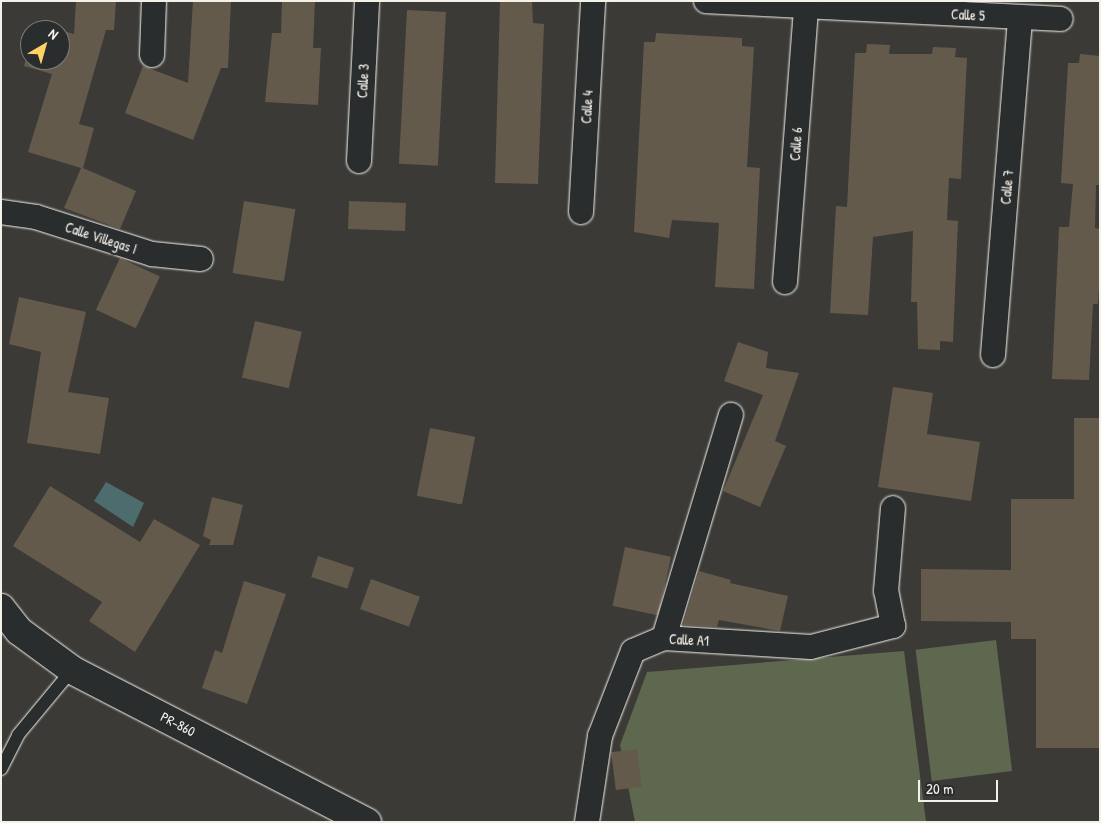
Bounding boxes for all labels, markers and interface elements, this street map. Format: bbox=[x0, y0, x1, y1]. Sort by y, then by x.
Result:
street label: Calle 5 bbox=[951, 6, 985, 24]
north arrow bbox=[20, 20, 70, 70]
text: N bbox=[45, 24, 63, 43]
street label: Calle 3 bbox=[354, 63, 372, 99]
street label: Calle 4 bbox=[578, 90, 596, 124]
street label: Calle 6 bbox=[786, 127, 806, 161]
street label: Calle 7 bbox=[997, 169, 1017, 205]
street label: Calle Villegas I bbox=[63, 219, 139, 257]
street label: Calle A1 bbox=[669, 631, 709, 649]
street label: PR-860 bbox=[158, 708, 198, 740]
scale bar bbox=[921, 770, 1001, 802]
text: 20 m bbox=[926, 778, 953, 799]

